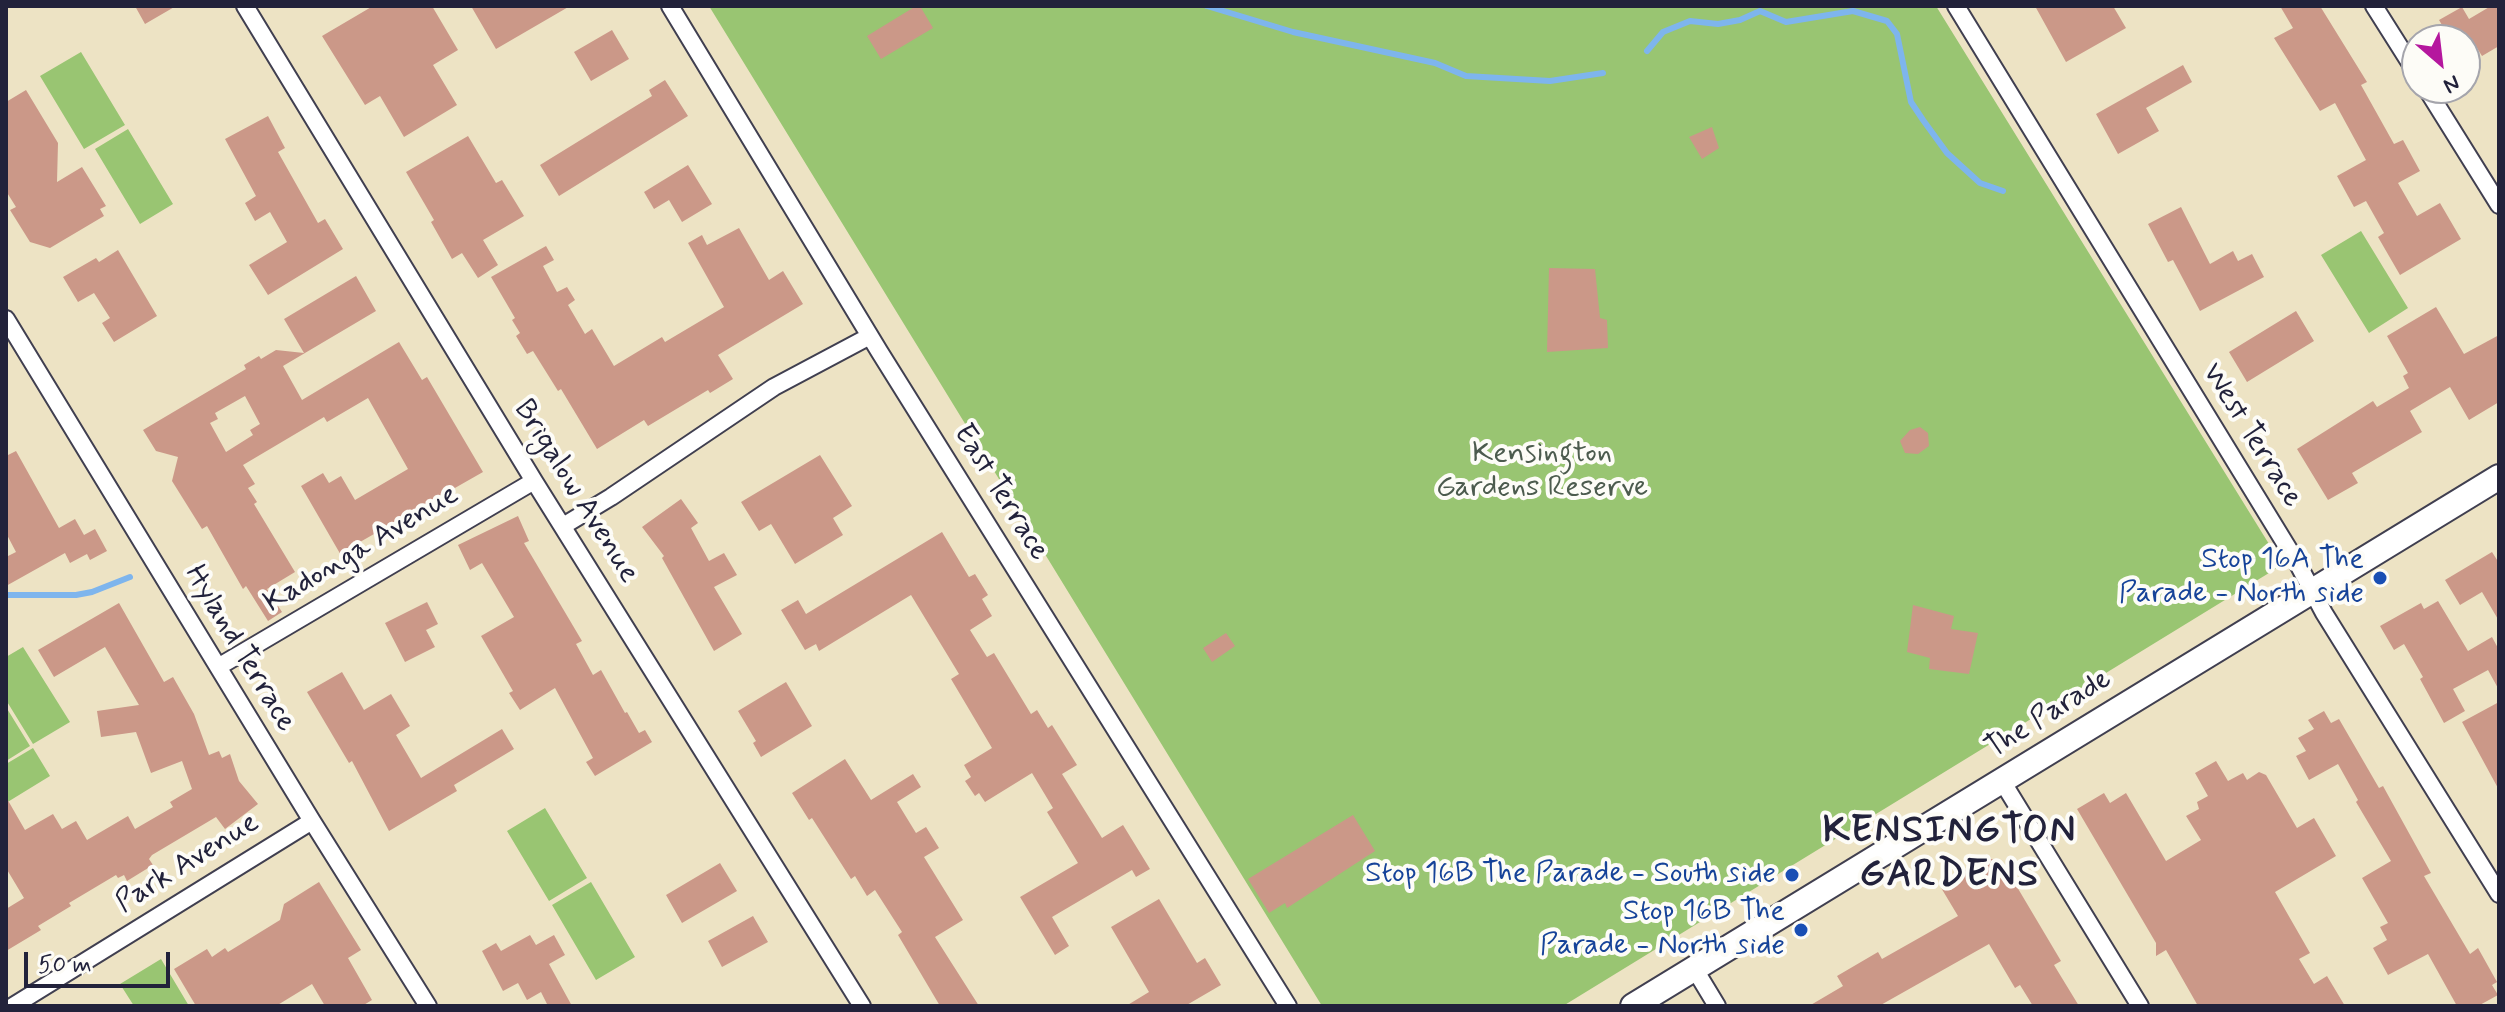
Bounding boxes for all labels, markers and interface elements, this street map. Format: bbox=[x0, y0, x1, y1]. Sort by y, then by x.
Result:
north arrow bbox=[2401, 24, 2481, 104]
text: N bbox=[2438, 68, 2464, 99]
street label: West Terrace bbox=[2193, 357, 2309, 515]
street label: Brigalow Avenue bbox=[504, 394, 646, 590]
street label: East Terrace bbox=[944, 418, 1056, 568]
park label: Kensington Gardens Reserve bbox=[1436, 437, 1648, 508]
street label: Kadonga Avenue bbox=[258, 478, 466, 622]
place label: Stop 16A The Parade - North side bbox=[2119, 543, 2364, 614]
street label: Hyland Terrace bbox=[175, 559, 303, 739]
marker: Stop 16A The Parade - North side bbox=[2371, 569, 2389, 587]
street label: The Parade bbox=[1979, 662, 2119, 768]
street label: Park Avenue bbox=[110, 806, 266, 922]
district label: KENSINGTON GARDENS bbox=[1821, 810, 2079, 900]
place label: Stop 16B The Parade - South side bbox=[1365, 857, 1776, 893]
marker: Stop 16B The Parade - South side bbox=[1783, 866, 1801, 884]
place label: Stop 16B The Parade - North side bbox=[1540, 895, 1785, 966]
marker: Stop 16B The Parade - North side bbox=[1792, 921, 1810, 939]
scale bar bbox=[28, 936, 174, 986]
text: 50 m bbox=[38, 950, 92, 981]

